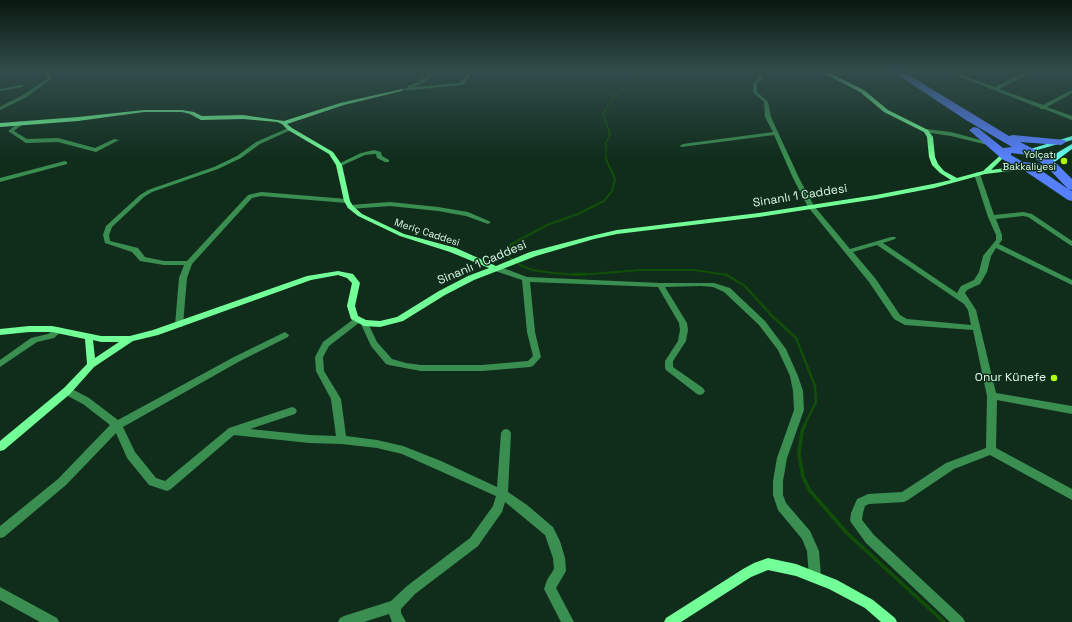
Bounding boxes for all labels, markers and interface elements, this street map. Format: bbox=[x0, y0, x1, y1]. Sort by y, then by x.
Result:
place label: Yolçatı Bakkaliyesi bbox=[1003, 149, 1056, 172]
marker: Yolçatı Bakkaliyesi bbox=[1059, 156, 1069, 166]
street label: Sinanlı 1 Caddesi bbox=[752, 181, 848, 211]
street label: Meriç Caddesi bbox=[393, 217, 461, 249]
street label: Sinanlı 1 Caddesi bbox=[435, 238, 529, 288]
place label: Onur Künefe bbox=[975, 371, 1046, 385]
marker: Onur Künefe bbox=[1049, 373, 1059, 383]

